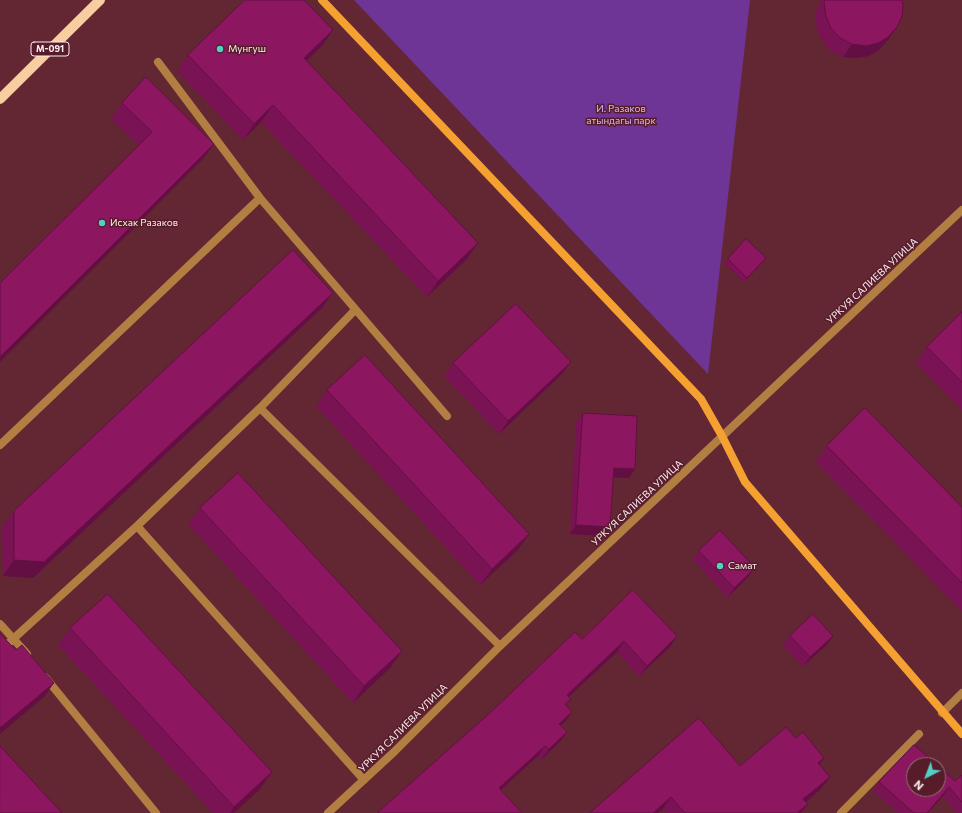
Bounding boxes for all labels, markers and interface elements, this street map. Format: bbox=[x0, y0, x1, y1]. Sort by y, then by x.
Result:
road number: М-091 bbox=[31, 42, 69, 56]
place label: Мунгуш bbox=[228, 43, 266, 55]
marker: Мунгуш bbox=[215, 44, 225, 54]
park label: И. Разаков атындагы парк bbox=[586, 103, 656, 126]
place label: Исхак Разаков bbox=[110, 217, 178, 229]
marker: Исхак Разаков bbox=[97, 218, 107, 228]
street label: УРКУЯ САЛИЕВА УЛИЦА bbox=[824, 236, 920, 326]
street label: УРКУЯ САЛИЕВА УЛИЦА bbox=[589, 458, 685, 548]
place label: Самат bbox=[728, 560, 757, 572]
marker: Самат bbox=[715, 561, 725, 571]
street label: УРКУЯ САЛИЕВА УЛИЦА bbox=[356, 681, 450, 775]
north arrow bbox=[906, 757, 946, 797]
text: N bbox=[911, 778, 926, 793]

